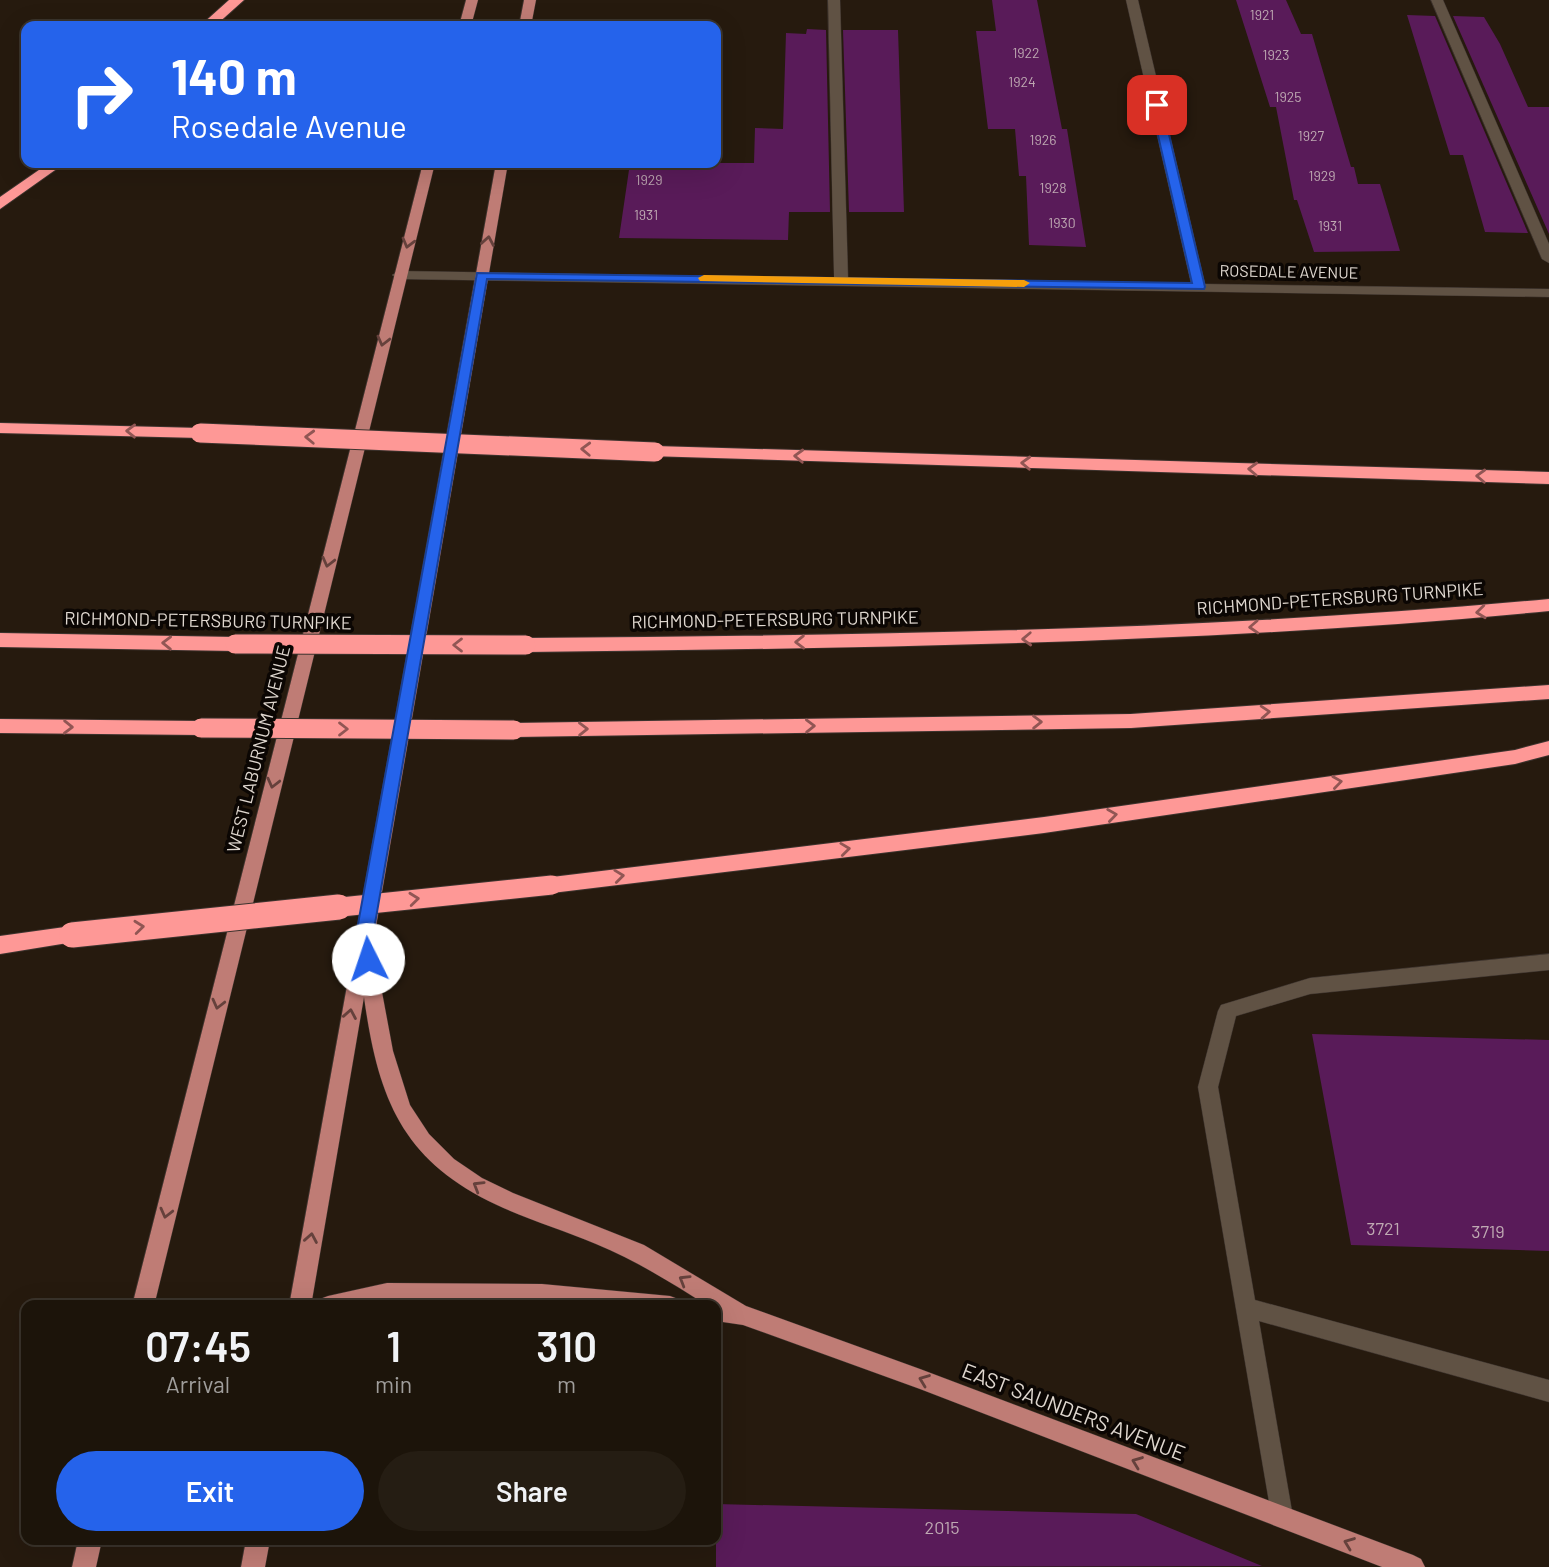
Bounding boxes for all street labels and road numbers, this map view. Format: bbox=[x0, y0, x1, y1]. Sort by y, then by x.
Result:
street label: ROSEDALE AVENUE bbox=[1220, 260, 1358, 282]
street label: RICHMOND-PETERSBURG TURNPIKE bbox=[1196, 577, 1484, 619]
street label: RICHMOND-PETERSBURG TURNPIKE bbox=[631, 605, 919, 633]
street label: RICHMOND-PETERSBURG TURNPIKE bbox=[64, 606, 352, 634]
street label: WEST LABURNUM AVENUE bbox=[222, 643, 294, 855]
street label: EAST SAUNDERS AVENUE bbox=[959, 1357, 1189, 1465]

